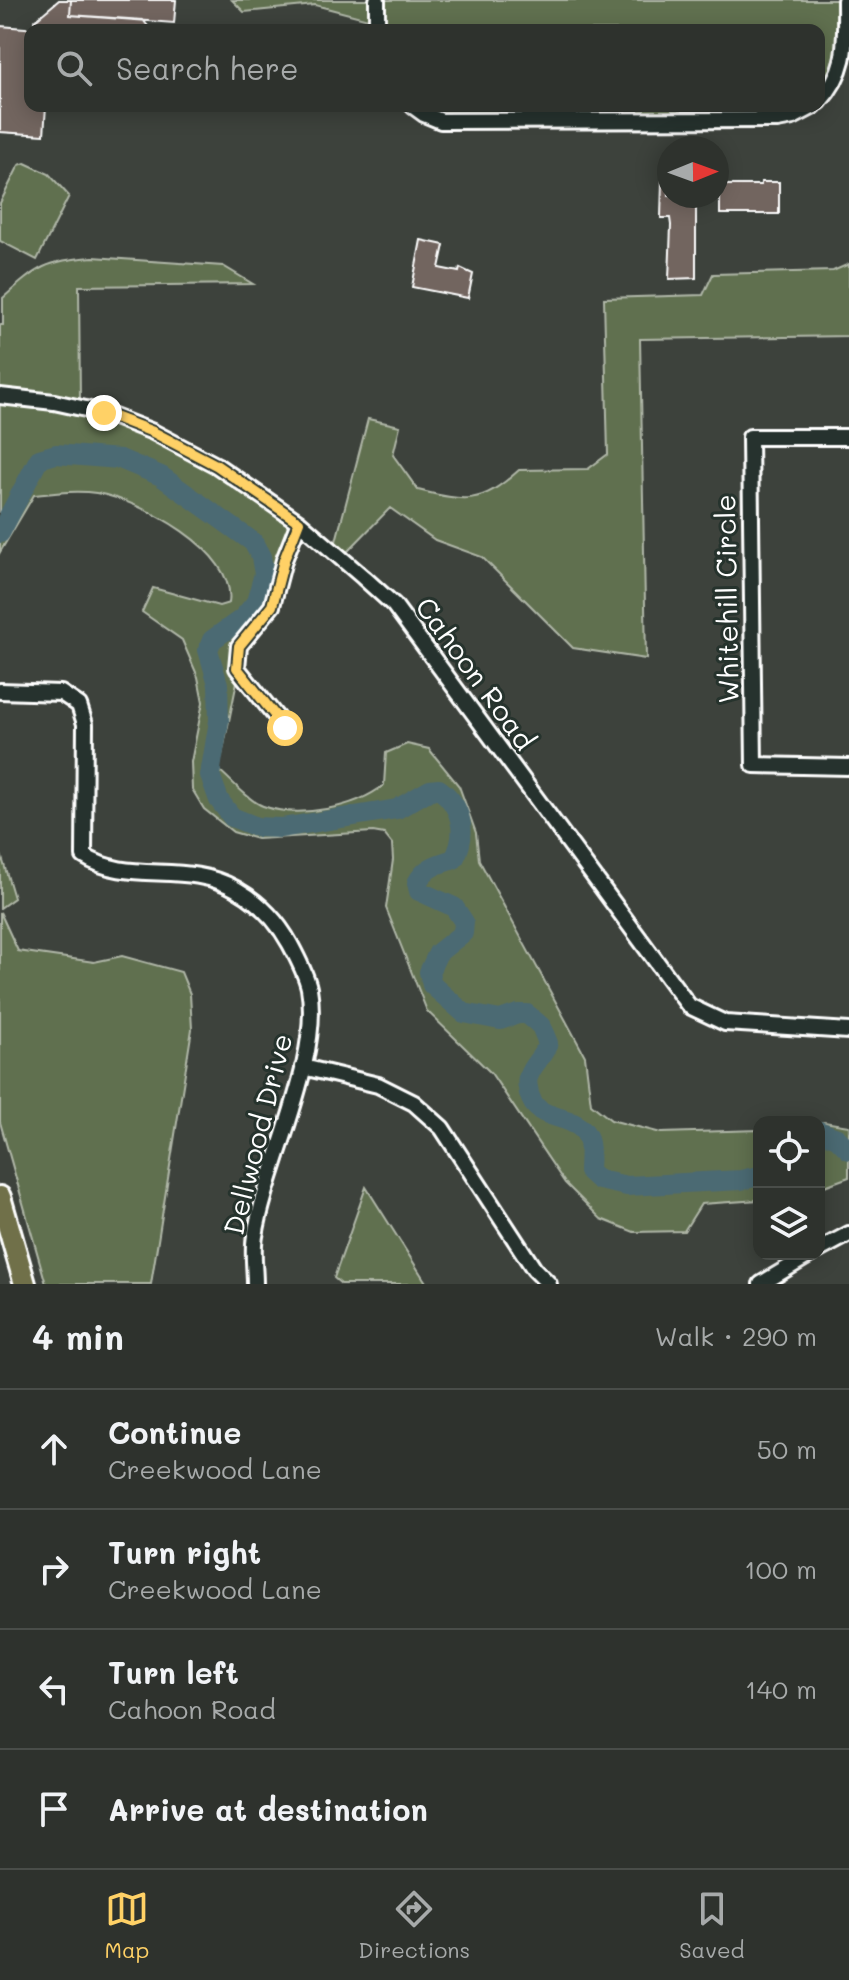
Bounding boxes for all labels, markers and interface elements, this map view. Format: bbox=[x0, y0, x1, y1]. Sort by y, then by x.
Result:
search box bbox=[24, 24, 825, 112]
icon: search bbox=[52, 46, 96, 90]
text: Search here bbox=[116, 48, 299, 88]
north arrow bbox=[657, 136, 729, 208]
route end bbox=[86, 395, 122, 431]
street label: Whitehill Circle bbox=[706, 494, 746, 704]
street label: Cahoon Road bbox=[408, 589, 544, 757]
route start bbox=[267, 710, 303, 746]
street label: Dellwood Drive bbox=[215, 1030, 299, 1238]
map controls bbox=[753, 1116, 825, 1260]
button: locate bbox=[753, 1116, 825, 1188]
button: layers bbox=[753, 1188, 825, 1260]
text: 4 min bbox=[32, 1314, 124, 1359]
text: Walk · 290 m bbox=[655, 1319, 817, 1353]
text: Continue bbox=[108, 1412, 241, 1452]
icon: ahead bbox=[32, 1427, 76, 1471]
text: 50 m bbox=[757, 1432, 817, 1466]
text: Creekwood Lane bbox=[108, 1452, 322, 1486]
text: Turn right bbox=[108, 1532, 261, 1572]
icon: right bbox=[32, 1547, 76, 1591]
text: 100 m bbox=[744, 1552, 817, 1586]
text: Creekwood Lane bbox=[108, 1572, 322, 1606]
text: Turn left bbox=[108, 1652, 239, 1692]
icon: left bbox=[32, 1667, 76, 1711]
text: 140 m bbox=[745, 1672, 817, 1706]
text: Cahoon Road bbox=[108, 1692, 276, 1726]
icon: arrive bbox=[32, 1787, 76, 1831]
text: Arrive at destination bbox=[108, 1789, 428, 1829]
tab: Map bbox=[105, 1887, 149, 1964]
tab: Directions bbox=[358, 1887, 470, 1964]
tab: Saved bbox=[679, 1887, 744, 1964]

